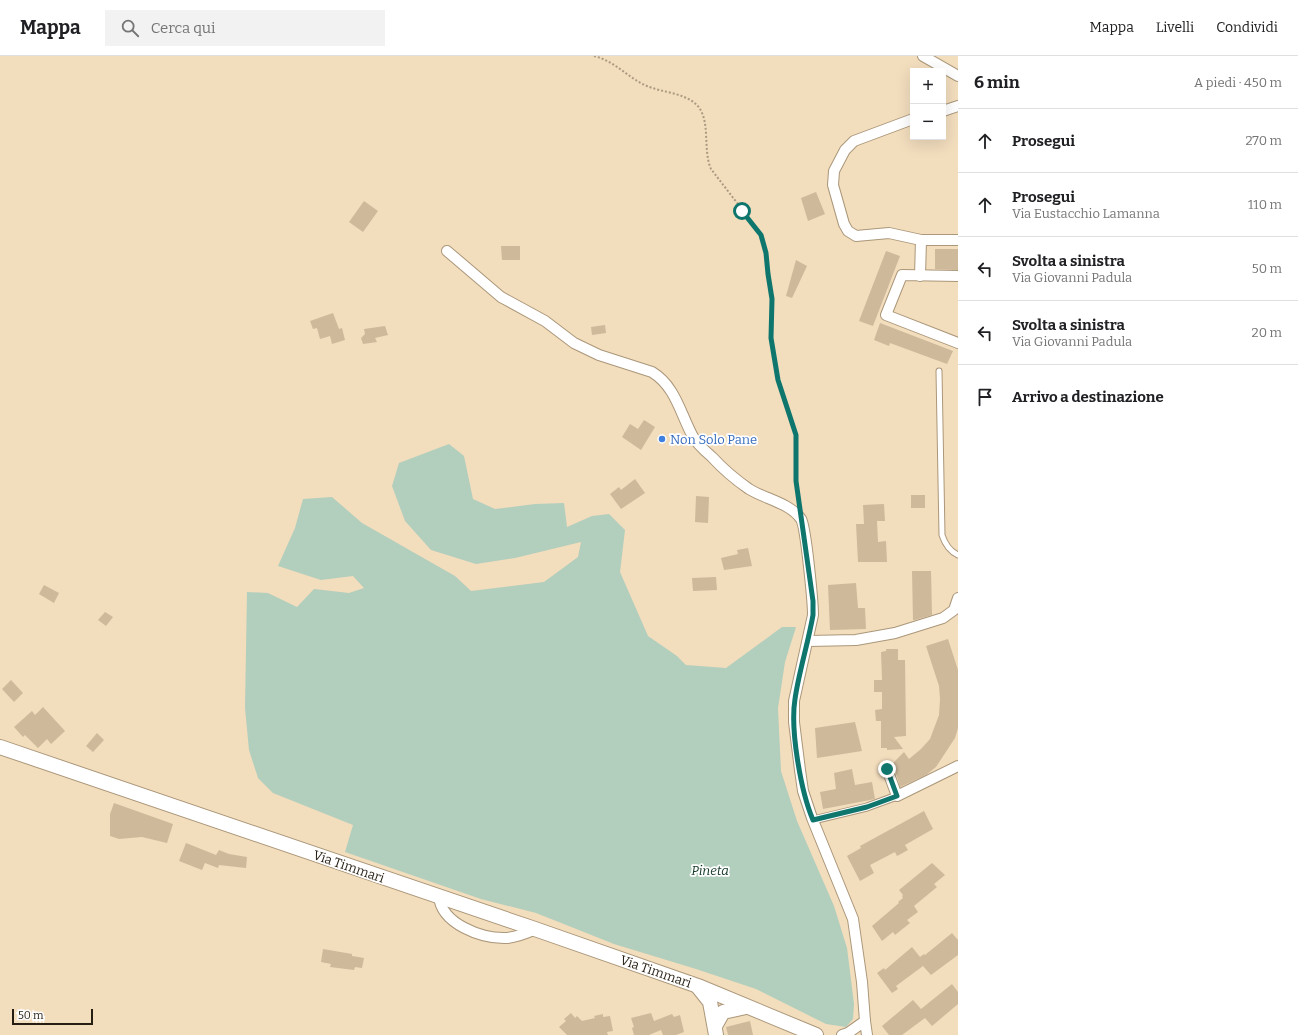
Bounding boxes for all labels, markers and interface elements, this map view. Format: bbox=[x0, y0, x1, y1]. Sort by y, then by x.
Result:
search box bbox=[105, 10, 385, 46]
text: Mappa bbox=[20, 16, 81, 39]
icon: search bbox=[119, 17, 141, 39]
text: Cerca qui bbox=[151, 19, 216, 37]
text: Mappa bbox=[1090, 19, 1134, 36]
text: Livelli bbox=[1156, 19, 1194, 36]
text: Condividi bbox=[1216, 19, 1278, 36]
map controls bbox=[910, 68, 946, 140]
button: + bbox=[910, 68, 946, 104]
text: 6 min bbox=[974, 72, 1020, 93]
text: A piedi · 450 m bbox=[1194, 75, 1282, 90]
button: − bbox=[910, 104, 946, 140]
icon: ahead bbox=[974, 130, 996, 152]
text: Prosegui bbox=[1012, 132, 1075, 150]
text: 270 m bbox=[1245, 133, 1282, 148]
text: Prosegui bbox=[1012, 188, 1075, 206]
icon: ahead bbox=[974, 194, 996, 216]
text: 110 m bbox=[1248, 197, 1282, 212]
route start bbox=[733, 202, 751, 220]
text: Via Eustacchio Lamanna bbox=[1012, 206, 1160, 221]
text: Svolta a sinistra bbox=[1012, 252, 1125, 270]
icon: left bbox=[974, 258, 996, 280]
text: 50 m bbox=[1252, 261, 1282, 276]
text: Via Giovanni Padula bbox=[1012, 270, 1132, 285]
text: Svolta a sinistra bbox=[1012, 316, 1125, 334]
icon: left bbox=[974, 322, 996, 344]
text: 20 m bbox=[1252, 325, 1282, 340]
text: Via Giovanni Padula bbox=[1012, 334, 1132, 349]
icon: arrive bbox=[974, 386, 996, 408]
text: Arrivo a destinazione bbox=[1012, 388, 1164, 406]
place label: Non Solo Pane bbox=[670, 432, 757, 447]
marker: Non Solo Pane bbox=[657, 434, 667, 444]
route end bbox=[878, 760, 896, 778]
street label: Via Timmari bbox=[311, 847, 387, 886]
park label: Pineta bbox=[691, 863, 729, 878]
street label: Via Timmari bbox=[618, 952, 694, 991]
scale bar bbox=[12, 1007, 93, 1026]
text: 50 m bbox=[18, 1009, 44, 1022]

